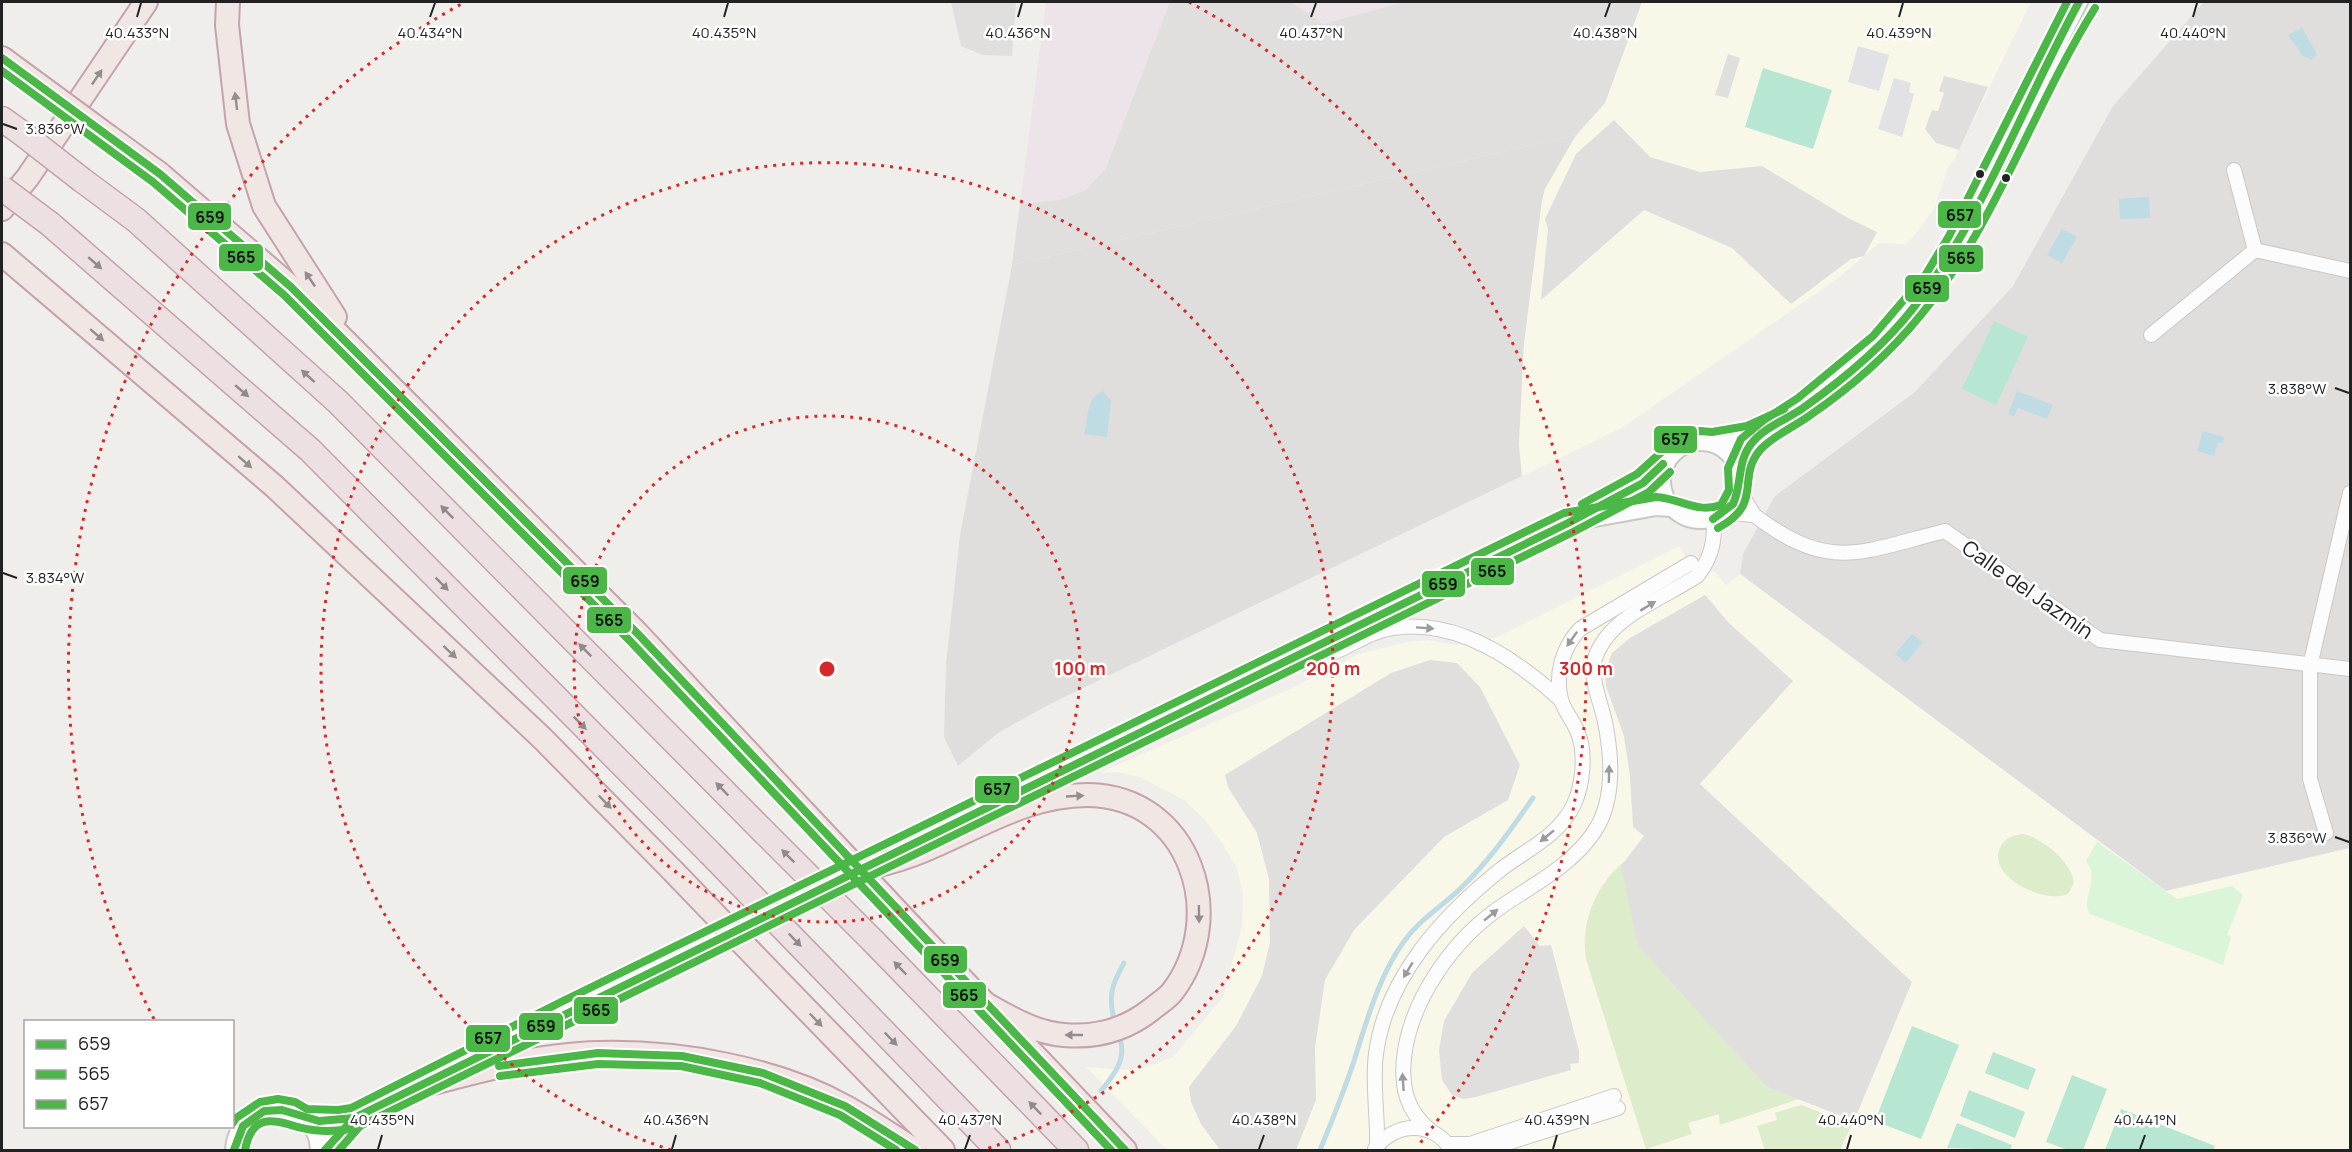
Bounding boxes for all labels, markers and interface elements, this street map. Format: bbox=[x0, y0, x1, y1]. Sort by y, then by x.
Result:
text: 40.433°N bbox=[105, 22, 169, 43]
text: 40.434°N bbox=[398, 22, 462, 43]
text: 40.435°N bbox=[692, 22, 756, 43]
text: 40.436°N bbox=[985, 22, 1051, 43]
text: 40.437°N bbox=[1279, 22, 1343, 43]
text: 40.438°N bbox=[1573, 22, 1637, 43]
text: 40.439°N bbox=[1866, 22, 1932, 43]
text: 40.440°N bbox=[2160, 22, 2226, 43]
one-way arrow bbox=[91, 69, 103, 85]
one-way arrow bbox=[231, 92, 241, 111]
text: 3.836°W bbox=[25, 118, 85, 139]
unlabelled marker bbox=[1974, 168, 1986, 180]
unlabelled marker bbox=[2000, 172, 2012, 184]
line badge: 657 bbox=[1937, 200, 1982, 229]
line badge: 659 bbox=[187, 202, 232, 231]
text: 657 bbox=[1946, 204, 1974, 226]
text: 659 bbox=[195, 206, 225, 228]
line badge: 565 bbox=[218, 243, 264, 272]
line badge: 565 bbox=[1938, 244, 1984, 273]
text: 565 bbox=[227, 246, 255, 268]
text: 565 bbox=[1947, 247, 1975, 269]
one-way arrow bbox=[87, 256, 103, 269]
one-way arrow bbox=[305, 271, 316, 287]
line badge: 659 bbox=[1904, 274, 1950, 303]
text: 659 bbox=[1912, 277, 1942, 299]
one-way arrow bbox=[89, 328, 104, 341]
one-way arrow bbox=[301, 370, 316, 383]
text: 3.838°W bbox=[2268, 378, 2326, 399]
one-way arrow bbox=[234, 384, 249, 398]
line badge: 657 bbox=[1653, 425, 1698, 454]
text: 657 bbox=[1661, 428, 1689, 450]
one-way arrow bbox=[237, 455, 252, 468]
one-way arrow bbox=[441, 506, 455, 520]
street label: Calle del Jazmín bbox=[1957, 533, 2099, 645]
line badge: 565 bbox=[1470, 557, 1515, 586]
text: 565 bbox=[1478, 560, 1506, 582]
line badge: 659 bbox=[562, 566, 608, 595]
text: 3.834°W bbox=[26, 567, 84, 588]
text: 659 bbox=[570, 570, 600, 592]
line badge: 659 bbox=[1421, 570, 1466, 598]
text: 659 bbox=[1428, 573, 1458, 595]
one-way arrow bbox=[435, 577, 449, 591]
one-way arrow bbox=[1640, 601, 1657, 611]
line badge: 565 bbox=[586, 606, 632, 634]
text: 565 bbox=[595, 609, 623, 631]
one-way arrow bbox=[1415, 624, 1434, 633]
one-way arrow bbox=[1566, 631, 1578, 647]
one-way arrow bbox=[443, 644, 457, 658]
one-way arrow bbox=[579, 644, 593, 658]
text: 100 m bbox=[1054, 656, 1106, 680]
text: 200 m bbox=[1306, 656, 1360, 680]
text: 300 m bbox=[1559, 656, 1613, 680]
centre of rings bbox=[817, 659, 837, 679]
one-way arrow bbox=[572, 715, 586, 729]
one-way arrow bbox=[1605, 764, 1614, 783]
line badge: 657 bbox=[974, 775, 1020, 804]
text: 657 bbox=[983, 778, 1011, 800]
one-way arrow bbox=[715, 782, 729, 797]
one-way arrow bbox=[1065, 791, 1084, 801]
one-way arrow bbox=[598, 795, 612, 810]
text: 3.836°W bbox=[2267, 827, 2327, 848]
one-way arrow bbox=[1539, 830, 1555, 843]
one-way arrow bbox=[782, 850, 796, 864]
one-way arrow bbox=[1194, 905, 1204, 924]
one-way arrow bbox=[1483, 909, 1499, 922]
one-way arrow bbox=[788, 933, 802, 947]
line badge: 659 bbox=[923, 945, 968, 974]
text: 659 bbox=[930, 949, 960, 971]
one-way arrow bbox=[893, 962, 907, 976]
one-way arrow bbox=[1403, 962, 1414, 978]
line badge: 565 bbox=[942, 981, 987, 1009]
text: 565 bbox=[950, 984, 978, 1006]
line badge: 565 bbox=[573, 996, 619, 1025]
text: 565 bbox=[582, 999, 610, 1021]
line badge: 659 bbox=[518, 1012, 564, 1041]
one-way arrow bbox=[809, 1012, 823, 1026]
text: 659 bbox=[526, 1015, 556, 1037]
legend bbox=[24, 1020, 234, 1128]
line badge: 657 bbox=[465, 1024, 511, 1053]
text: 657 bbox=[474, 1027, 502, 1049]
one-way arrow bbox=[1065, 1030, 1084, 1040]
text: 659 bbox=[78, 1031, 111, 1055]
one-way arrow bbox=[884, 1031, 897, 1046]
text: 565 bbox=[78, 1061, 110, 1085]
one-way arrow bbox=[1399, 1072, 1408, 1091]
text: 657 bbox=[78, 1091, 109, 1115]
one-way arrow bbox=[1028, 1101, 1042, 1116]
text: 40.435°N bbox=[350, 1109, 414, 1130]
text: 40.436°N bbox=[643, 1109, 709, 1130]
text: 40.437°N bbox=[938, 1109, 1002, 1130]
text: 40.438°N bbox=[1232, 1109, 1296, 1130]
text: 40.439°N bbox=[1524, 1109, 1590, 1130]
text: 40.440°N bbox=[1818, 1109, 1884, 1130]
text: 40.441°N bbox=[2114, 1109, 2176, 1130]

